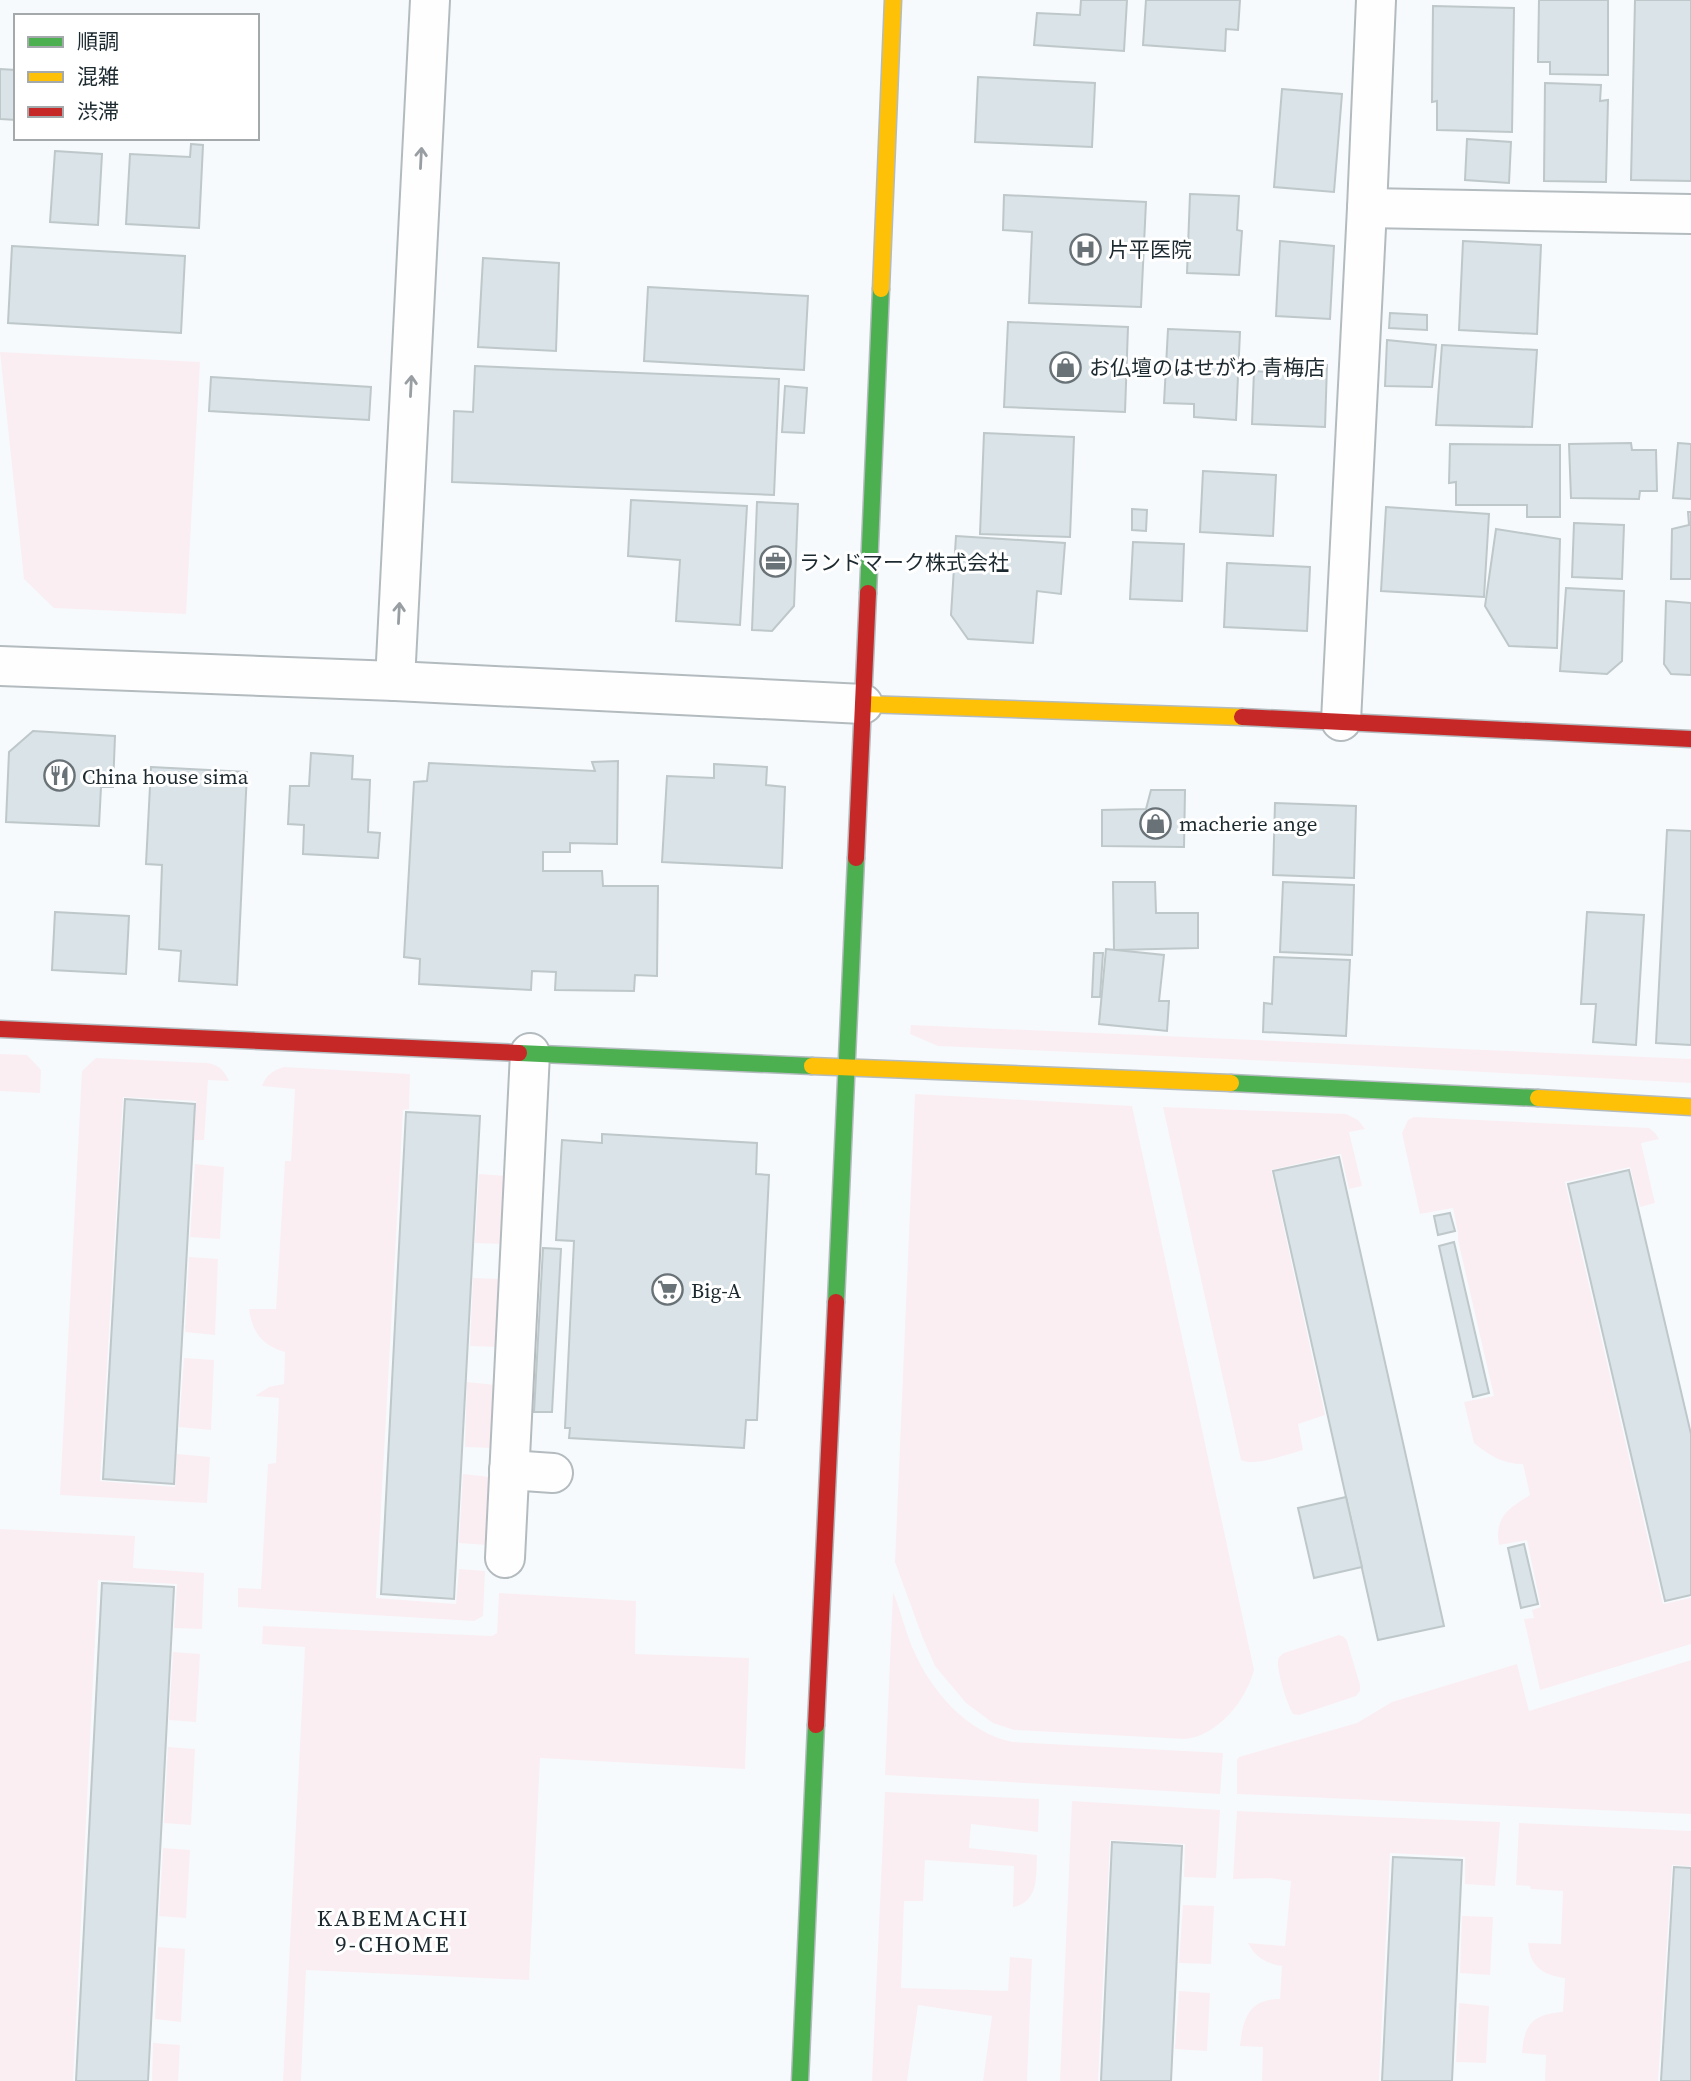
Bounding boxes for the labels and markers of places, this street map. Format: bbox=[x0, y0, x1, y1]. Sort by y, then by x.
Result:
hospital icon: 片平医院 bbox=[1068, 232, 1102, 266]
place label: 片平医院 bbox=[1108, 235, 1192, 264]
shop icon: お仏壇のはせがわ 青梅店 bbox=[1049, 350, 1083, 384]
place label: お仏壇のはせがわ 青梅店 bbox=[1089, 353, 1325, 382]
office icon: ランドマーク株式会社 bbox=[759, 545, 793, 579]
place label: ランドマーク株式会社 bbox=[799, 548, 1009, 577]
restaurant icon: China house sima bbox=[42, 759, 76, 793]
place label: China house sima bbox=[82, 762, 249, 791]
shop icon: macherie ange bbox=[1139, 806, 1173, 840]
place label: macherie ange bbox=[1179, 809, 1317, 838]
supermarket icon: Big-A bbox=[651, 1273, 685, 1307]
place label: Big-A bbox=[691, 1276, 741, 1305]

